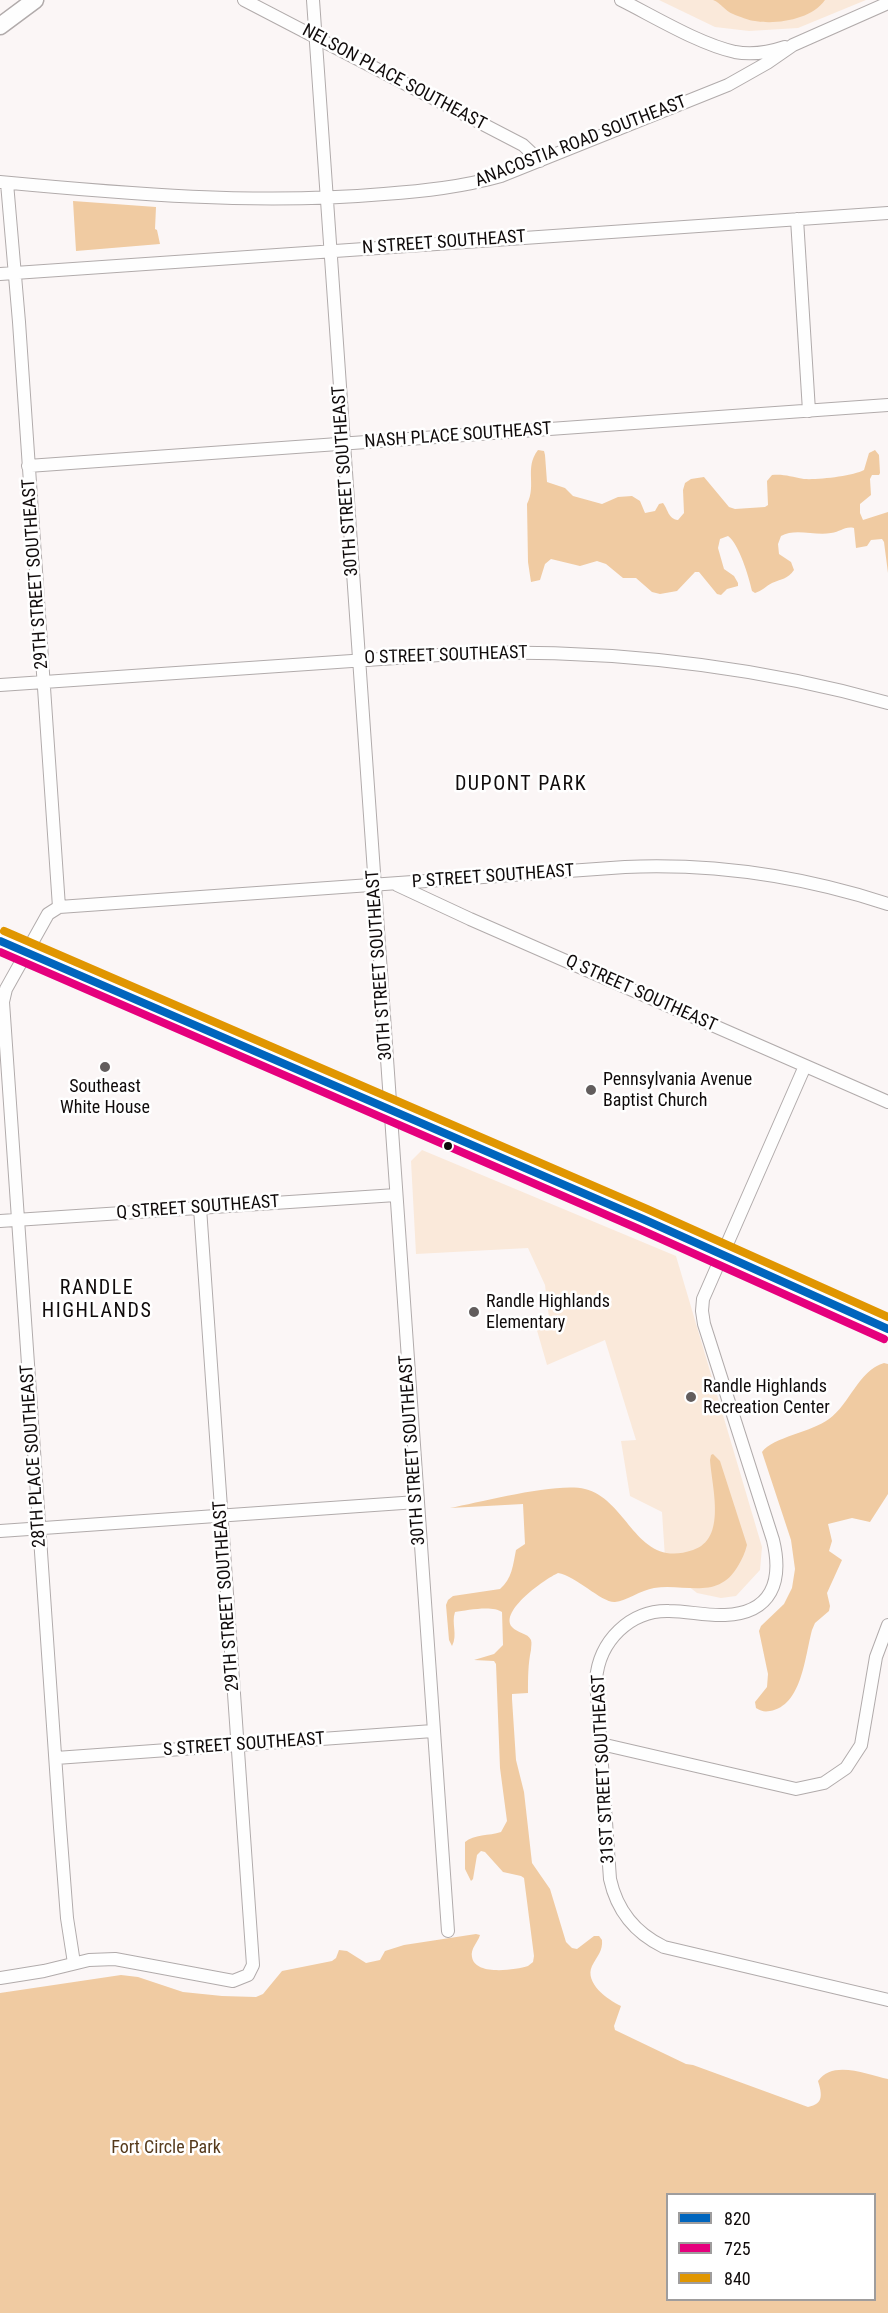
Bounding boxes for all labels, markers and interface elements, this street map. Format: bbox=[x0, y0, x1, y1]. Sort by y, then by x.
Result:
street label: NELSON PLACE SOUTHEAST bbox=[298, 20, 490, 136]
street label: ANACOSTIA ROAD SOUTHEAST bbox=[472, 92, 690, 192]
street label: N STREET SOUTHEAST bbox=[361, 227, 527, 259]
street label: 30TH STREET SOUTHEAST bbox=[329, 385, 363, 577]
street label: NASH PLACE SOUTHEAST bbox=[364, 419, 552, 453]
street label: 29TH STREET SOUTHEAST bbox=[19, 478, 53, 670]
street label: O STREET SOUTHEAST bbox=[364, 642, 528, 670]
district label: DUPONT PARK bbox=[455, 773, 587, 797]
street label: P STREET SOUTHEAST bbox=[411, 861, 575, 893]
street label: 30TH STREET SOUTHEAST bbox=[363, 869, 397, 1061]
street label: Q STREET SOUTHEAST bbox=[562, 951, 720, 1037]
marker: Southeast White House bbox=[98, 1060, 112, 1074]
place label: Pennsylvania Avenue Baptist Church bbox=[603, 1069, 752, 1112]
place label: Southeast White House bbox=[60, 1076, 150, 1118]
marker: Pennsylvania Avenue Baptist Church bbox=[584, 1083, 598, 1097]
unlabelled marker bbox=[442, 1140, 454, 1152]
street label: Q STREET SOUTHEAST bbox=[116, 1192, 280, 1224]
district label: RANDLE HIGHLANDS bbox=[42, 1277, 152, 1324]
place label: Randle Highlands Elementary bbox=[486, 1291, 610, 1334]
marker: Randle Highlands Elementary bbox=[467, 1305, 481, 1319]
street label: 30TH STREET SOUTHEAST bbox=[396, 1354, 430, 1546]
street label: 28TH PLACE SOUTHEAST bbox=[17, 1364, 51, 1548]
place label: Randle Highlands Recreation Center bbox=[703, 1376, 830, 1418]
marker: Randle Highlands Recreation Center bbox=[684, 1390, 698, 1404]
street label: 29TH STREET SOUTHEAST bbox=[210, 1500, 244, 1692]
street label: 31ST STREET SOUTHEAST bbox=[588, 1674, 620, 1864]
street label: S STREET SOUTHEAST bbox=[162, 1729, 326, 1761]
park label: Fort Circle Park bbox=[111, 2137, 221, 2159]
legend bbox=[666, 2193, 876, 2301]
text: 820 bbox=[724, 2208, 751, 2229]
text: 725 bbox=[724, 2238, 751, 2259]
text: 840 bbox=[724, 2268, 751, 2289]

